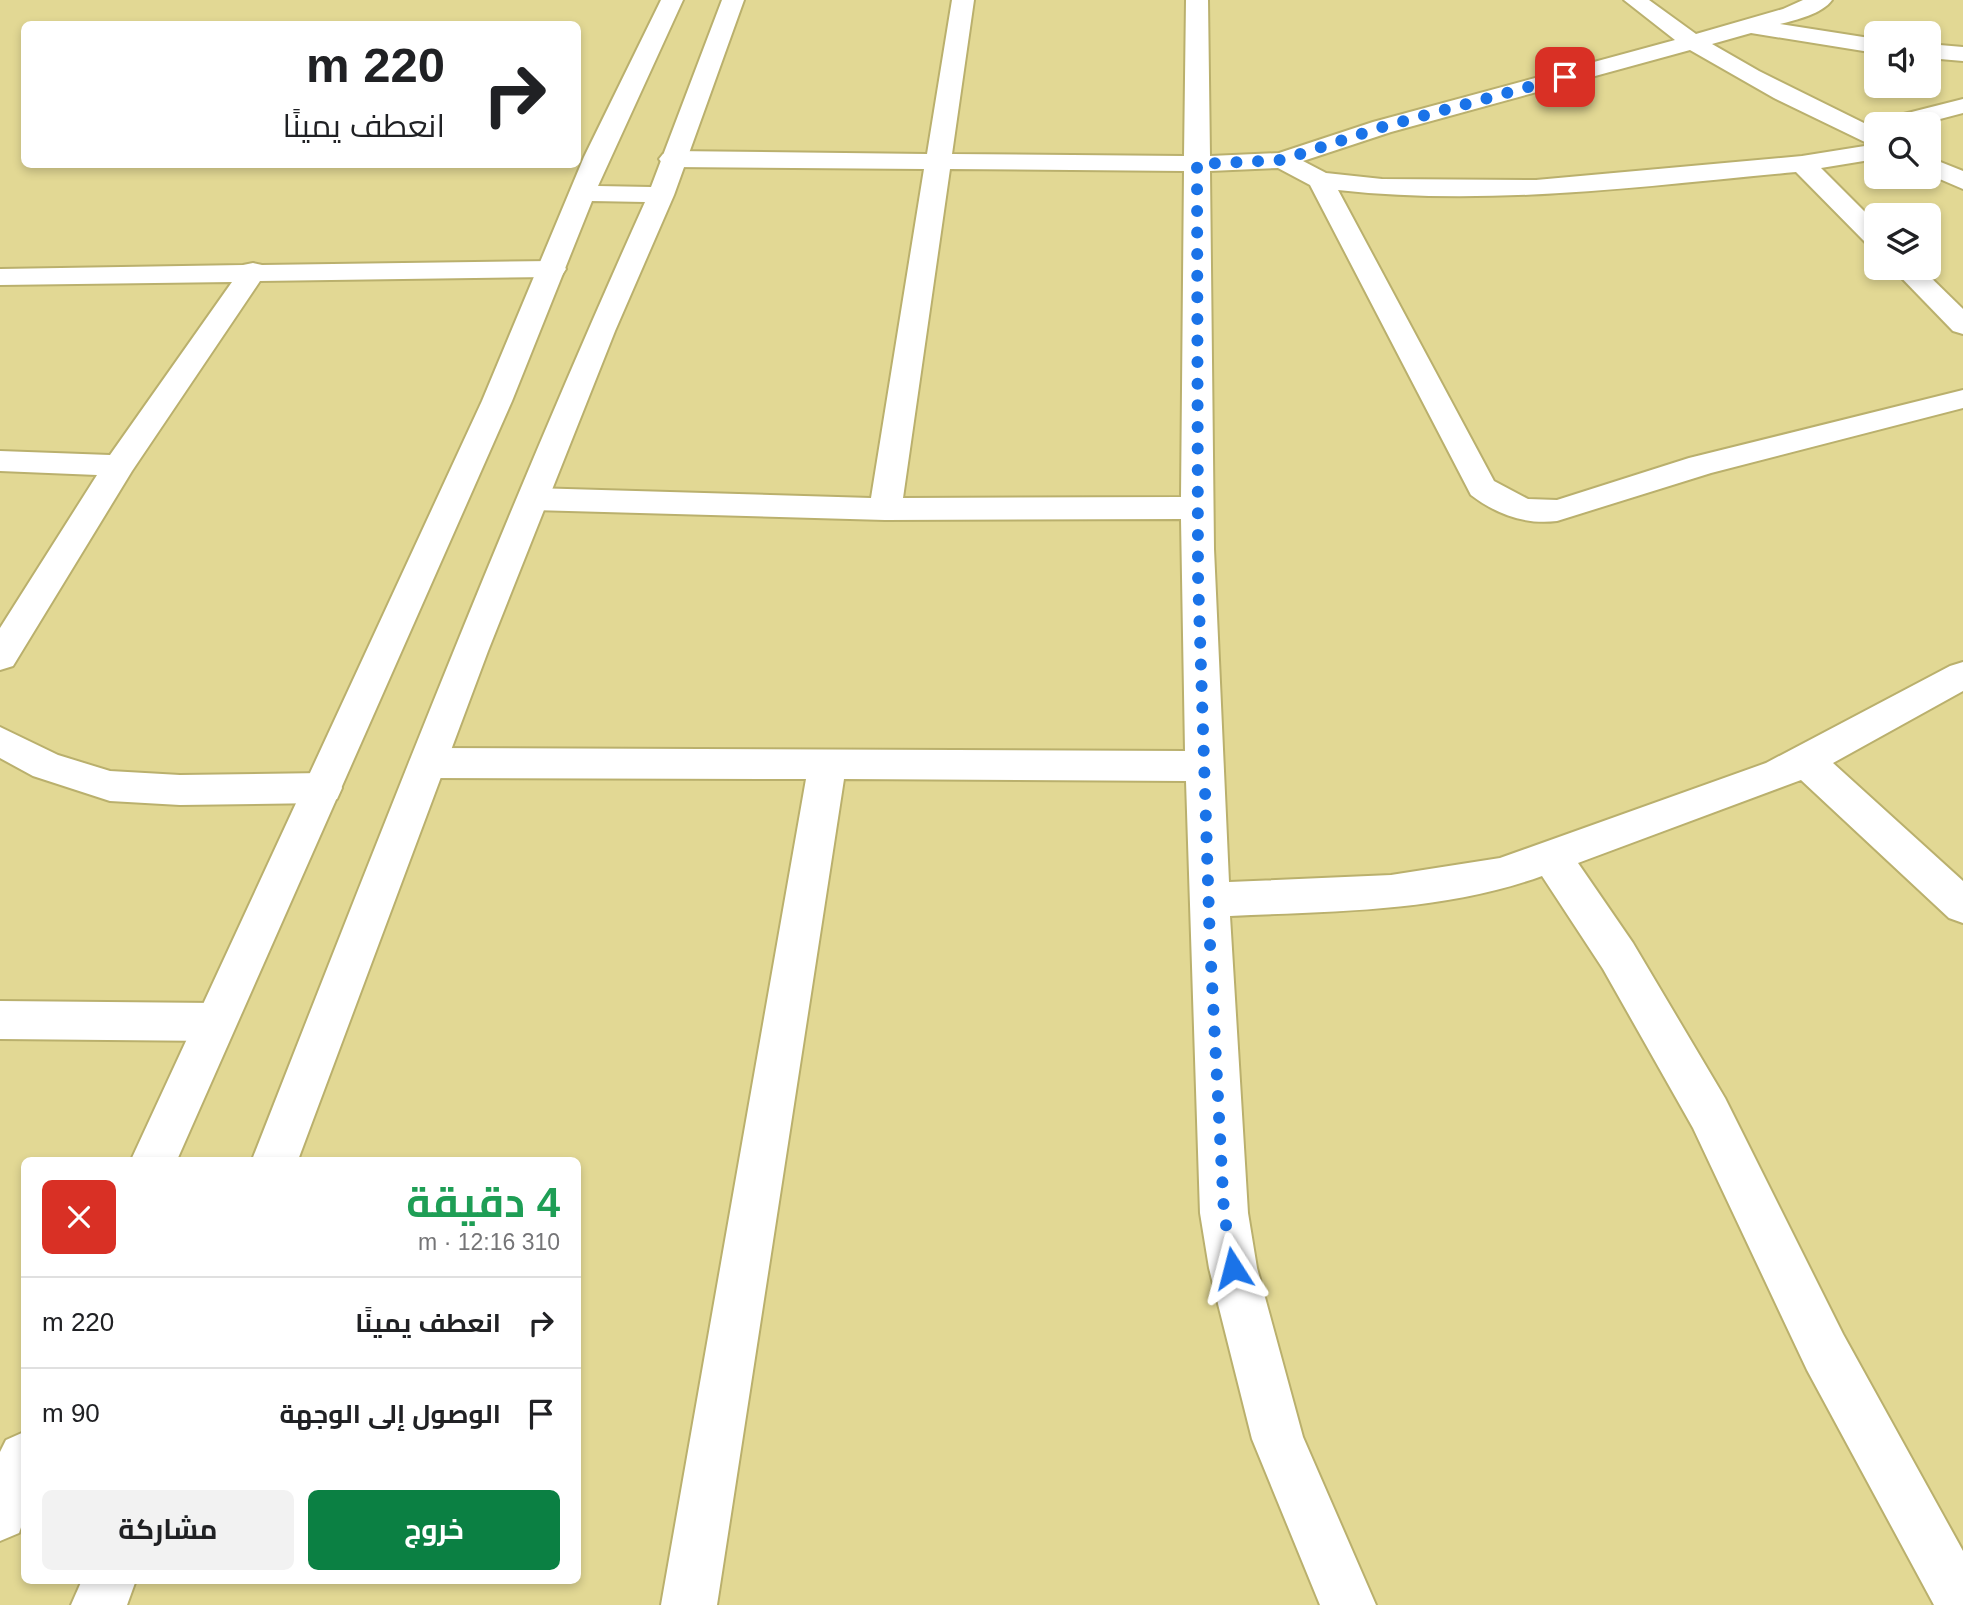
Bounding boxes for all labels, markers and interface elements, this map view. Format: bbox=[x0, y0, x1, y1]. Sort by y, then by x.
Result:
map controls bbox=[1864, 21, 1941, 280]
button: sound bbox=[1864, 21, 1941, 98]
text: 220 m bbox=[306, 38, 445, 92]
pin bbox=[1535, 47, 1595, 107]
icon: right bbox=[469, 49, 560, 140]
icon: arrive bbox=[1546, 58, 1584, 96]
text: انعطف يمينًا bbox=[282, 108, 445, 144]
button: search bbox=[1864, 112, 1941, 189]
button: layers bbox=[1864, 203, 1941, 280]
text: 4 دقيقة bbox=[406, 1179, 560, 1226]
button: close bbox=[42, 1180, 116, 1254]
text: 310 m · 12:16 bbox=[418, 1229, 560, 1255]
position arrow bbox=[1196, 1231, 1270, 1305]
icon: right bbox=[522, 1304, 560, 1342]
text: 220 m bbox=[42, 1307, 114, 1337]
text: انعطف يمينًا bbox=[355, 1308, 501, 1338]
icon: arrive bbox=[522, 1395, 560, 1433]
text: 90 m bbox=[42, 1398, 100, 1428]
text: الوصول إلى الوجهة bbox=[279, 1399, 501, 1429]
button: مشاركة bbox=[42, 1490, 294, 1570]
button: خروج bbox=[308, 1490, 560, 1570]

